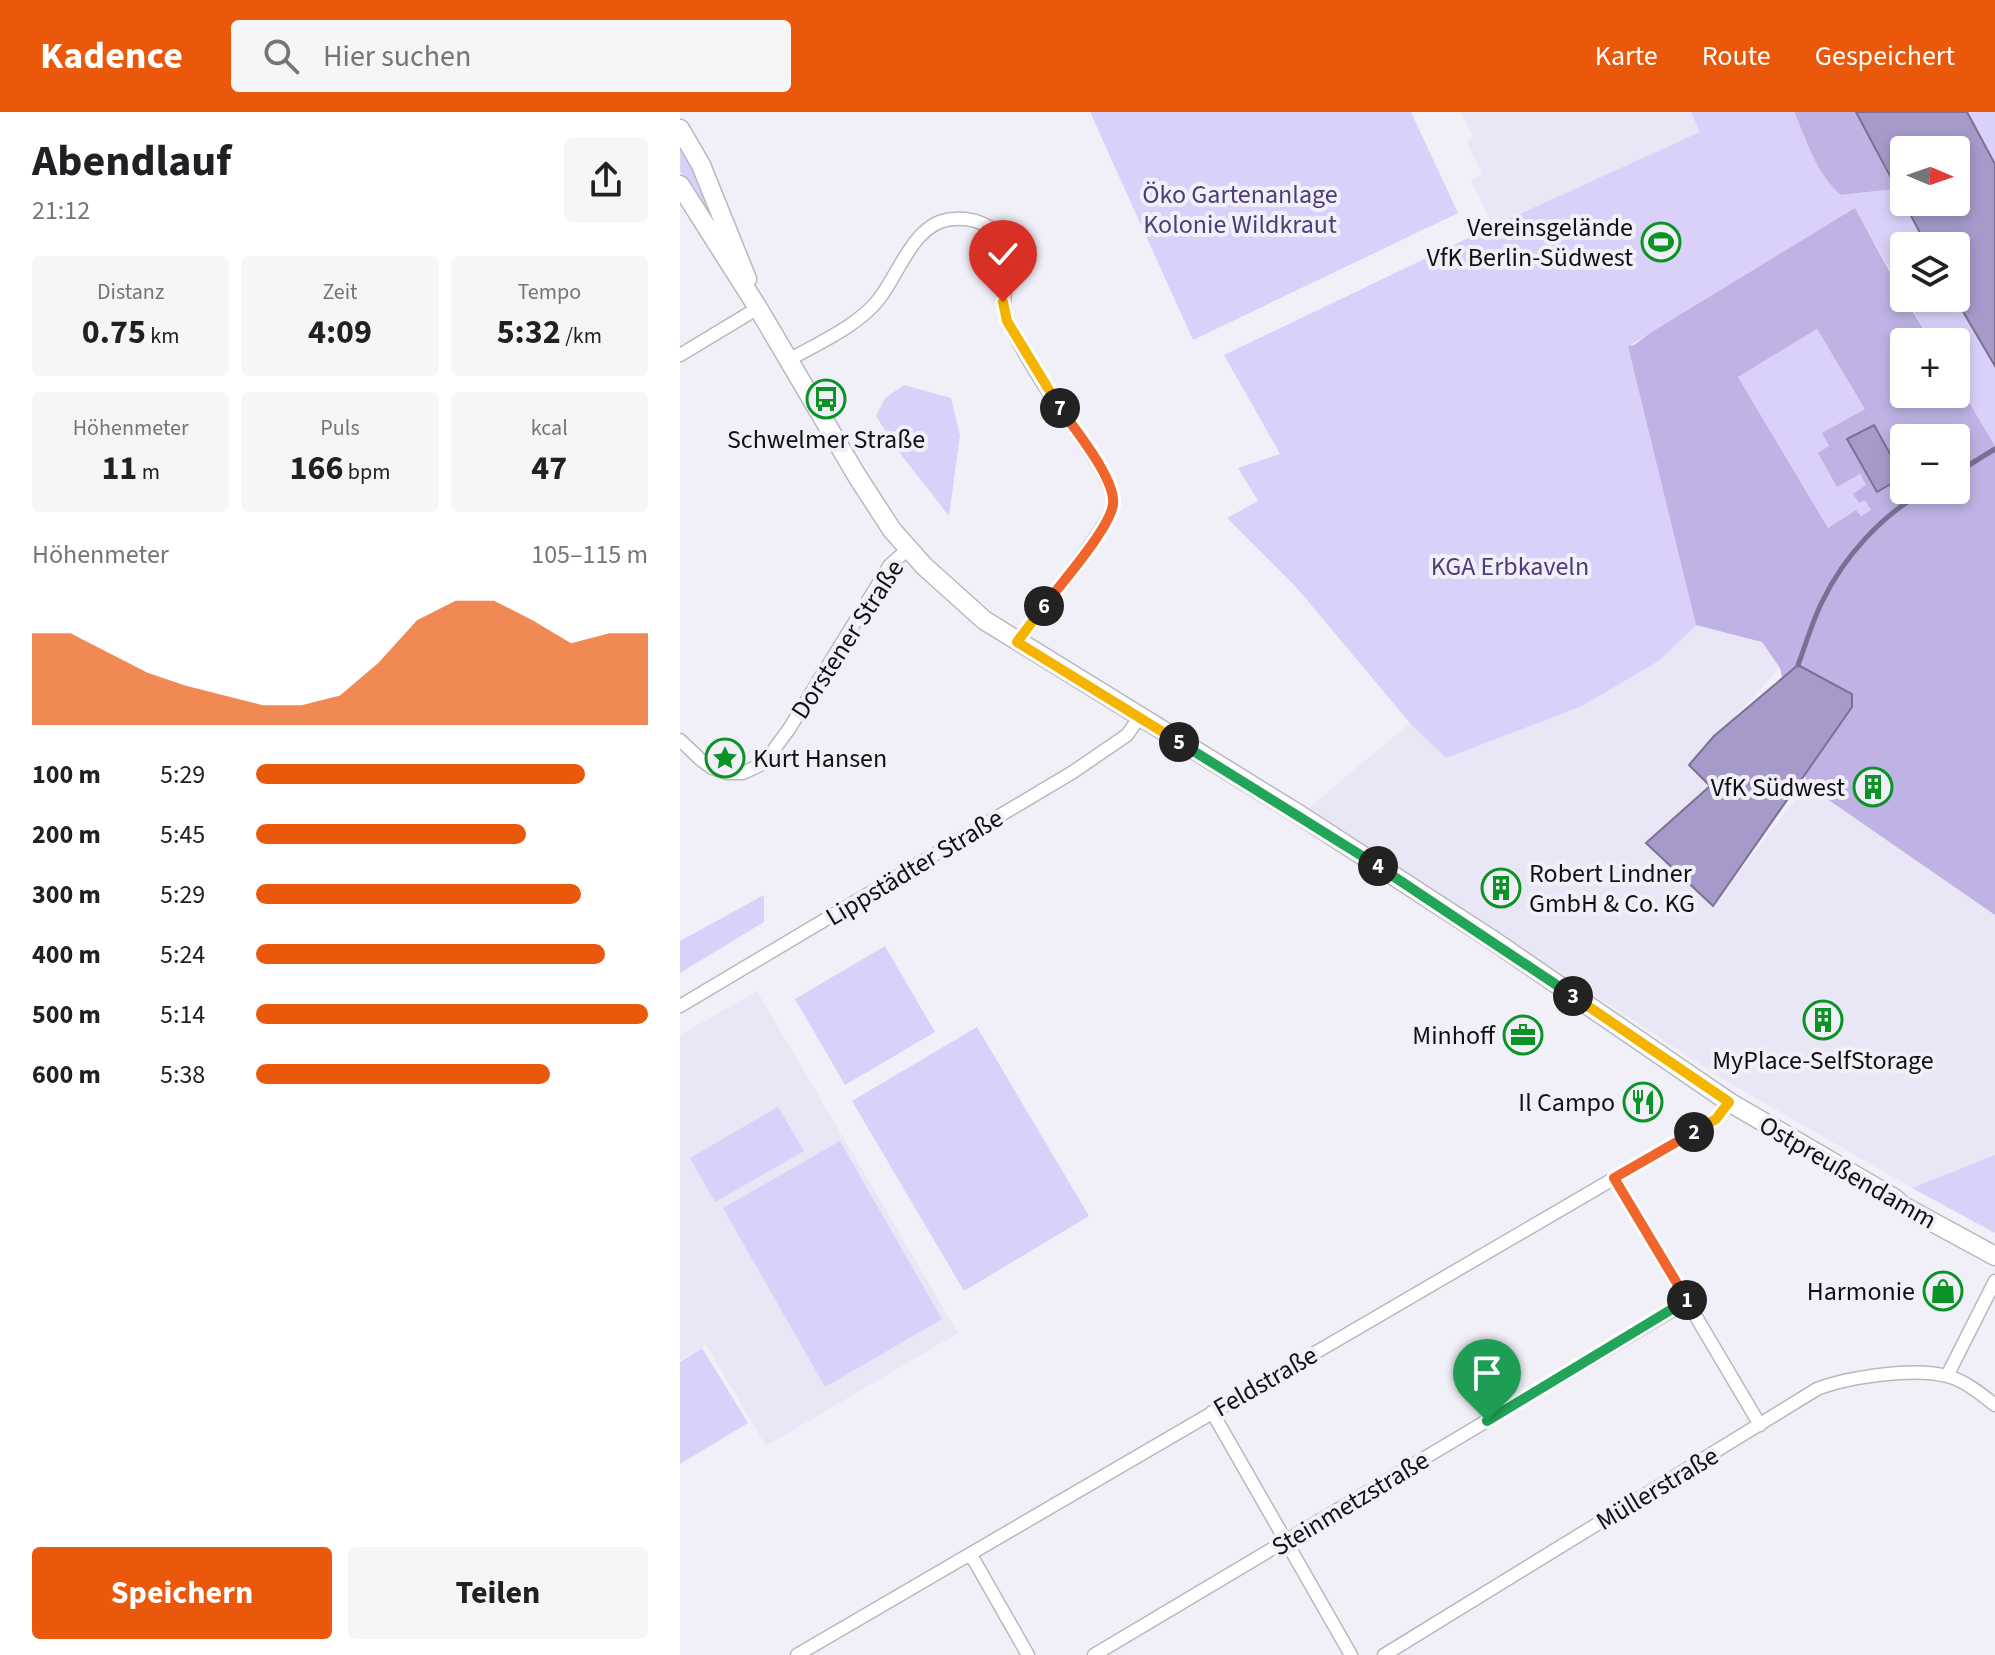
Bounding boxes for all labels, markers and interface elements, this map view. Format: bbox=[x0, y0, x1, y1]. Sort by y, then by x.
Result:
search box bbox=[231, 20, 791, 92]
text: Kadence bbox=[40, 29, 183, 83]
icon: search bbox=[259, 34, 303, 78]
text: Hier suchen bbox=[323, 35, 471, 78]
text: Karte bbox=[1595, 36, 1658, 76]
text: Route bbox=[1702, 36, 1771, 76]
text: Gespeichert bbox=[1815, 36, 1955, 76]
text: Abendlauf bbox=[32, 130, 231, 193]
north arrow bbox=[1890, 136, 1970, 216]
map controls bbox=[1890, 136, 1970, 504]
button: share bbox=[564, 138, 648, 222]
park label: Öko Gartenanlage Kolonie Wildkraut bbox=[1142, 176, 1338, 243]
text: 21:12 bbox=[32, 192, 90, 229]
place label: Vereinsgelände VfK Berlin-Südwest bbox=[1427, 209, 1633, 276]
pin bbox=[969, 220, 1037, 302]
sports icon: Vereinsgelände VfK Berlin-Südwest bbox=[1640, 221, 1682, 263]
icon: check bbox=[981, 232, 1025, 276]
button: layers bbox=[1890, 232, 1970, 312]
text: Distanz bbox=[97, 276, 164, 308]
text: Zeit bbox=[322, 276, 358, 308]
text: Tempo bbox=[518, 276, 581, 308]
text: 0.75 bbox=[82, 308, 146, 357]
text: 4:09 bbox=[308, 308, 372, 357]
text: 5:32 bbox=[497, 308, 561, 357]
text: km bbox=[146, 320, 179, 352]
text: /km bbox=[561, 320, 602, 352]
button: + bbox=[1890, 328, 1970, 408]
bus stop icon: Schwelmer Straße bbox=[805, 378, 847, 420]
pin: 7 bbox=[1040, 388, 1080, 428]
text: 7 bbox=[1054, 392, 1066, 424]
text: Höhenmeter bbox=[73, 412, 189, 444]
text: Puls bbox=[320, 412, 360, 444]
text: kcal bbox=[531, 412, 568, 444]
place label: Schwelmer Straße bbox=[727, 421, 925, 458]
button: − bbox=[1890, 424, 1970, 504]
text: 11 bbox=[101, 444, 137, 493]
text: 166 bbox=[290, 444, 343, 493]
text: 47 bbox=[531, 444, 567, 493]
text: m bbox=[137, 456, 160, 488]
text: bpm bbox=[343, 456, 390, 488]
text: Höhenmeter bbox=[32, 536, 169, 573]
text: 105–115 m bbox=[531, 536, 648, 573]
park label: KGA Erbkaveln bbox=[1431, 548, 1589, 585]
street label: Dorstener Straße bbox=[782, 552, 913, 726]
pin: 6 bbox=[1024, 586, 1064, 626]
text: 6 bbox=[1038, 590, 1050, 622]
pin: 5 bbox=[1159, 722, 1199, 762]
text: 5 bbox=[1173, 726, 1185, 758]
place icon: Kurt Hansen bbox=[704, 737, 746, 779]
place label: Kurt Hansen bbox=[753, 740, 887, 777]
text: 100 m bbox=[32, 756, 101, 793]
text: 5:29 bbox=[160, 756, 205, 793]
building icon: VfK Südwest bbox=[1852, 766, 1894, 808]
place label: VfK Südwest bbox=[1711, 769, 1845, 806]
street label: Lippstädter Straße bbox=[819, 800, 1010, 935]
text: 200 m bbox=[32, 816, 101, 853]
text: 5:45 bbox=[160, 816, 205, 853]
pin: 4 bbox=[1358, 846, 1398, 886]
text: 4 bbox=[1372, 850, 1384, 882]
place label: Robert Lindner GmbH & Co. KG bbox=[1529, 855, 1695, 922]
building icon: Robert Lindner GmbH & Co. KG bbox=[1480, 867, 1522, 909]
text: 300 m bbox=[32, 876, 101, 913]
text: 5:29 bbox=[160, 876, 205, 913]
text: 400 m bbox=[32, 936, 101, 973]
text: 5:24 bbox=[160, 936, 205, 973]
pin: 3 bbox=[1553, 976, 1593, 1016]
text: 3 bbox=[1567, 980, 1579, 1012]
text: 500 m bbox=[32, 996, 101, 1033]
text: 5:14 bbox=[160, 996, 205, 1033]
building icon: MyPlace-SelfStorage bbox=[1802, 999, 1844, 1041]
office icon: Minhoff bbox=[1502, 1014, 1544, 1056]
place label: Minhoff bbox=[1412, 1017, 1496, 1054]
place label: MyPlace-SelfStorage bbox=[1712, 1042, 1934, 1079]
text: 600 m bbox=[32, 1056, 101, 1093]
text: 5:38 bbox=[160, 1056, 205, 1093]
restaurant icon: Il Campo bbox=[1622, 1081, 1664, 1123]
place label: Il Campo bbox=[1518, 1084, 1615, 1121]
street label: Ostpreußendamm bbox=[1752, 1107, 1943, 1238]
pin: 2 bbox=[1674, 1112, 1714, 1152]
text: 2 bbox=[1688, 1116, 1700, 1148]
shop icon: Harmonie bbox=[1922, 1270, 1964, 1312]
place label: Harmonie bbox=[1807, 1273, 1915, 1310]
pin: 1 bbox=[1667, 1280, 1707, 1320]
text: 1 bbox=[1681, 1284, 1693, 1316]
street label: Feldstraße bbox=[1206, 1337, 1324, 1426]
pin bbox=[1453, 1339, 1521, 1421]
icon: arrive bbox=[1465, 1351, 1509, 1395]
street label: Müllerstraße bbox=[1589, 1437, 1725, 1539]
street label: Steinmetzstraße bbox=[1265, 1442, 1436, 1565]
button: Speichern bbox=[32, 1547, 332, 1639]
button: Teilen bbox=[348, 1547, 648, 1639]

